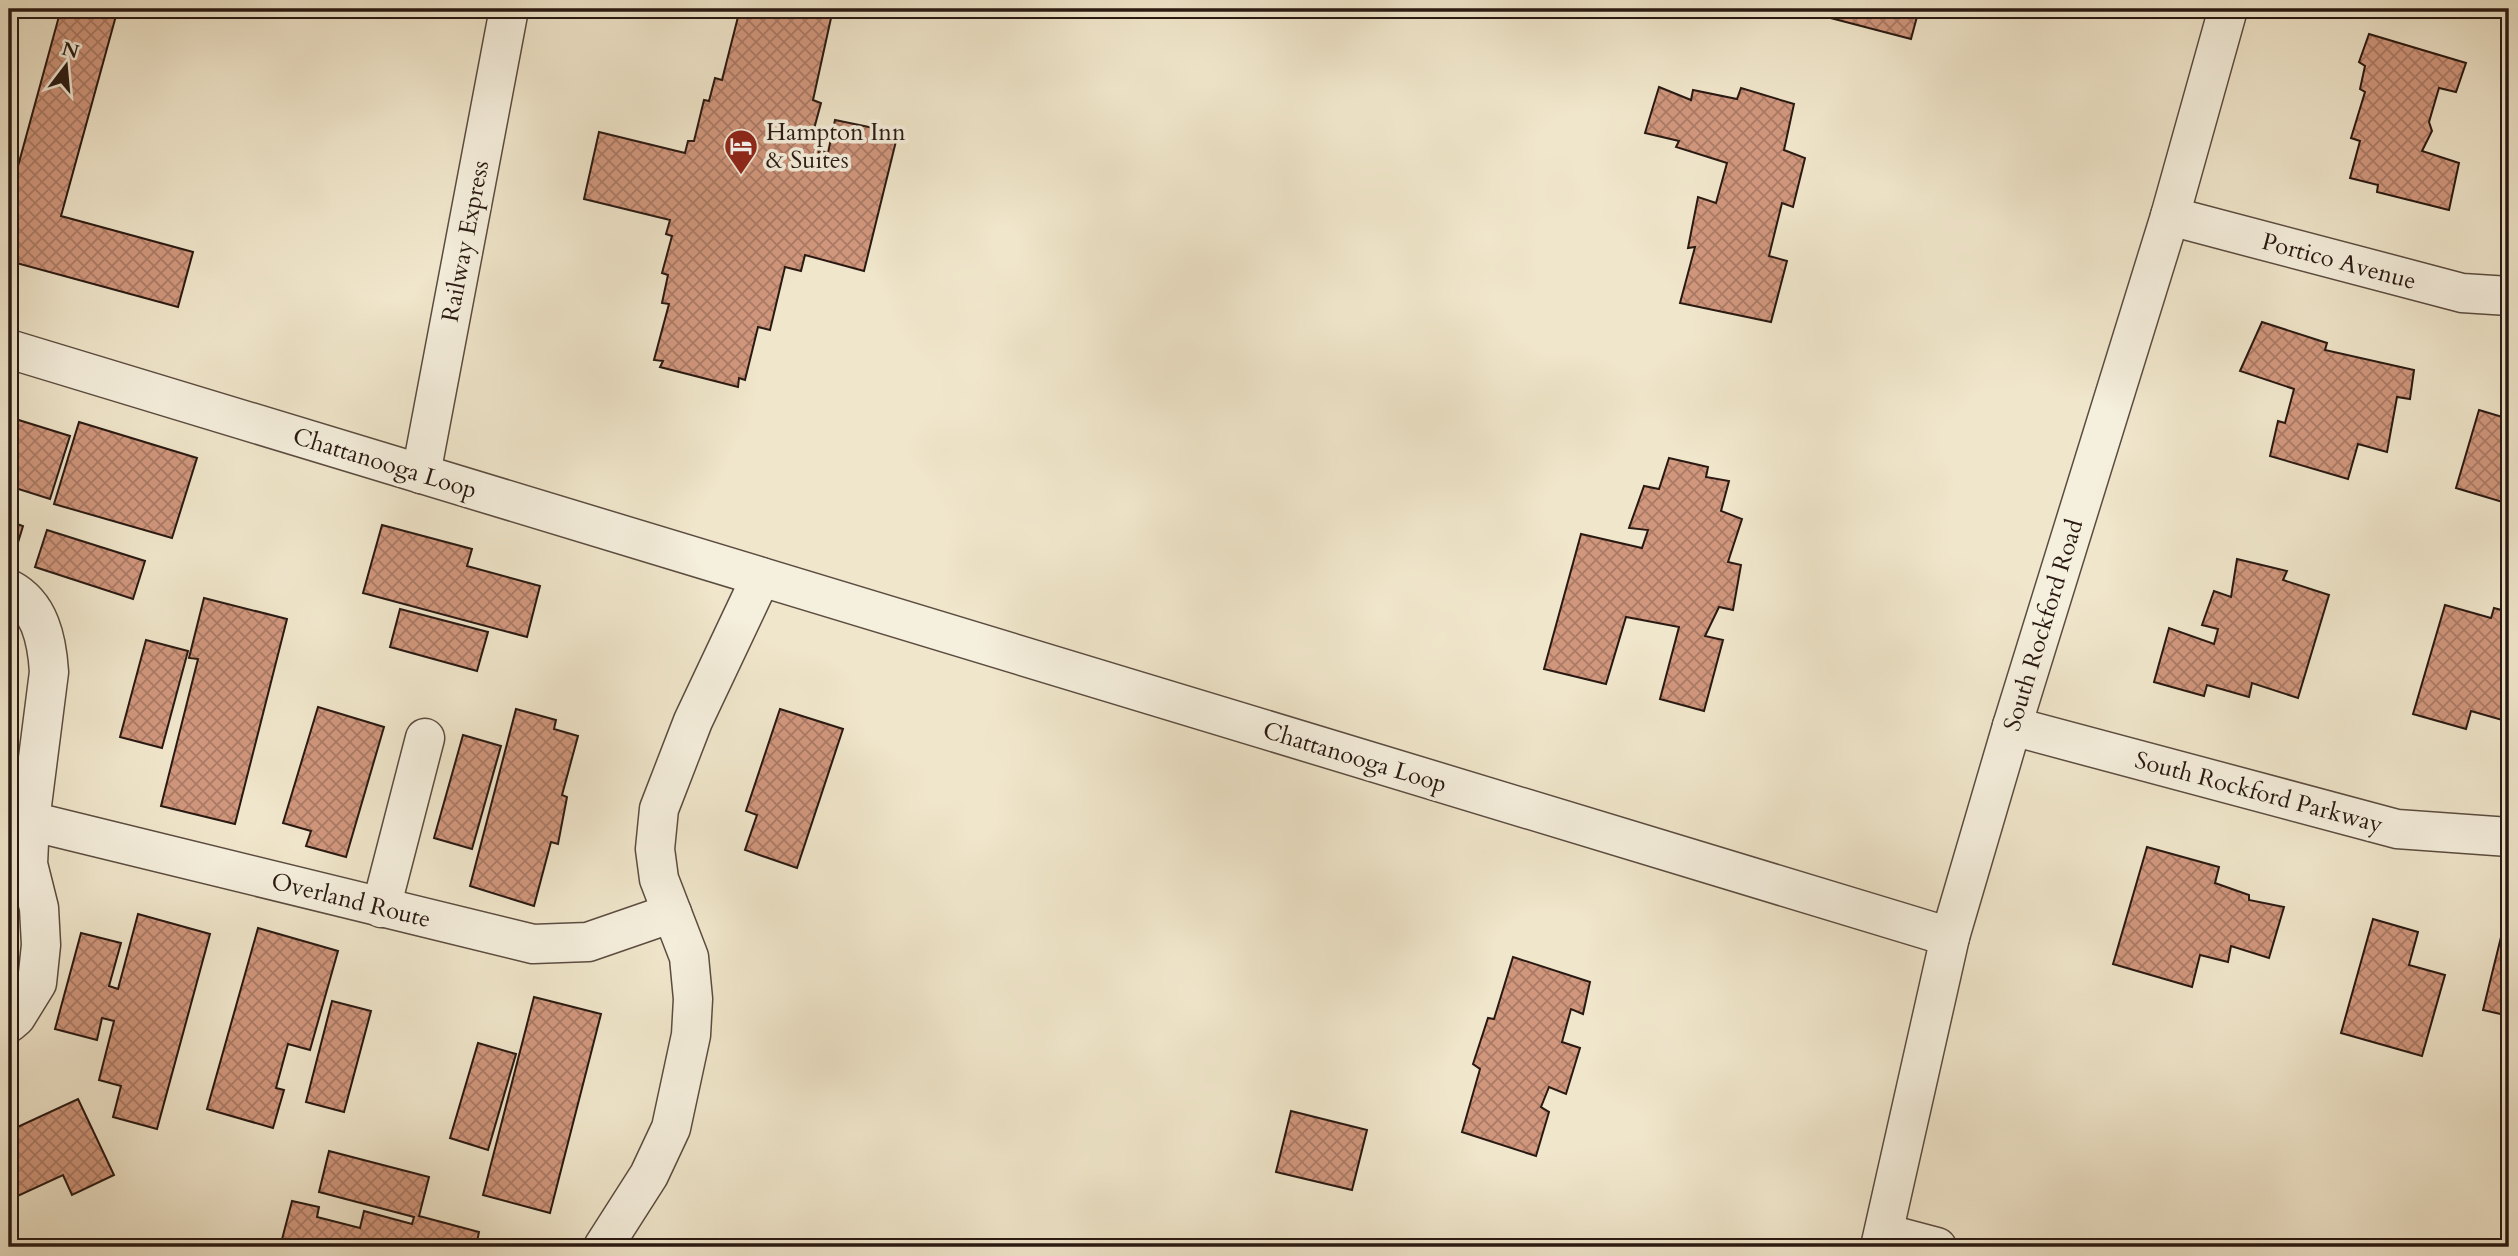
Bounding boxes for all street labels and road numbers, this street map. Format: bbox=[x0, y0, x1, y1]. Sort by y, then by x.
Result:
street label: Railway Express bbox=[434, 158, 497, 325]
street label: Portico Avenue bbox=[2258, 225, 2420, 298]
street label: Chattanooga Loop bbox=[289, 420, 481, 507]
street label: South Rockford Road bbox=[1996, 515, 2091, 735]
street label: Chattanooga Loop bbox=[1259, 714, 1451, 801]
street label: South Rockford Parkway bbox=[2131, 743, 2387, 842]
street label: Overland Route bbox=[268, 865, 434, 936]

